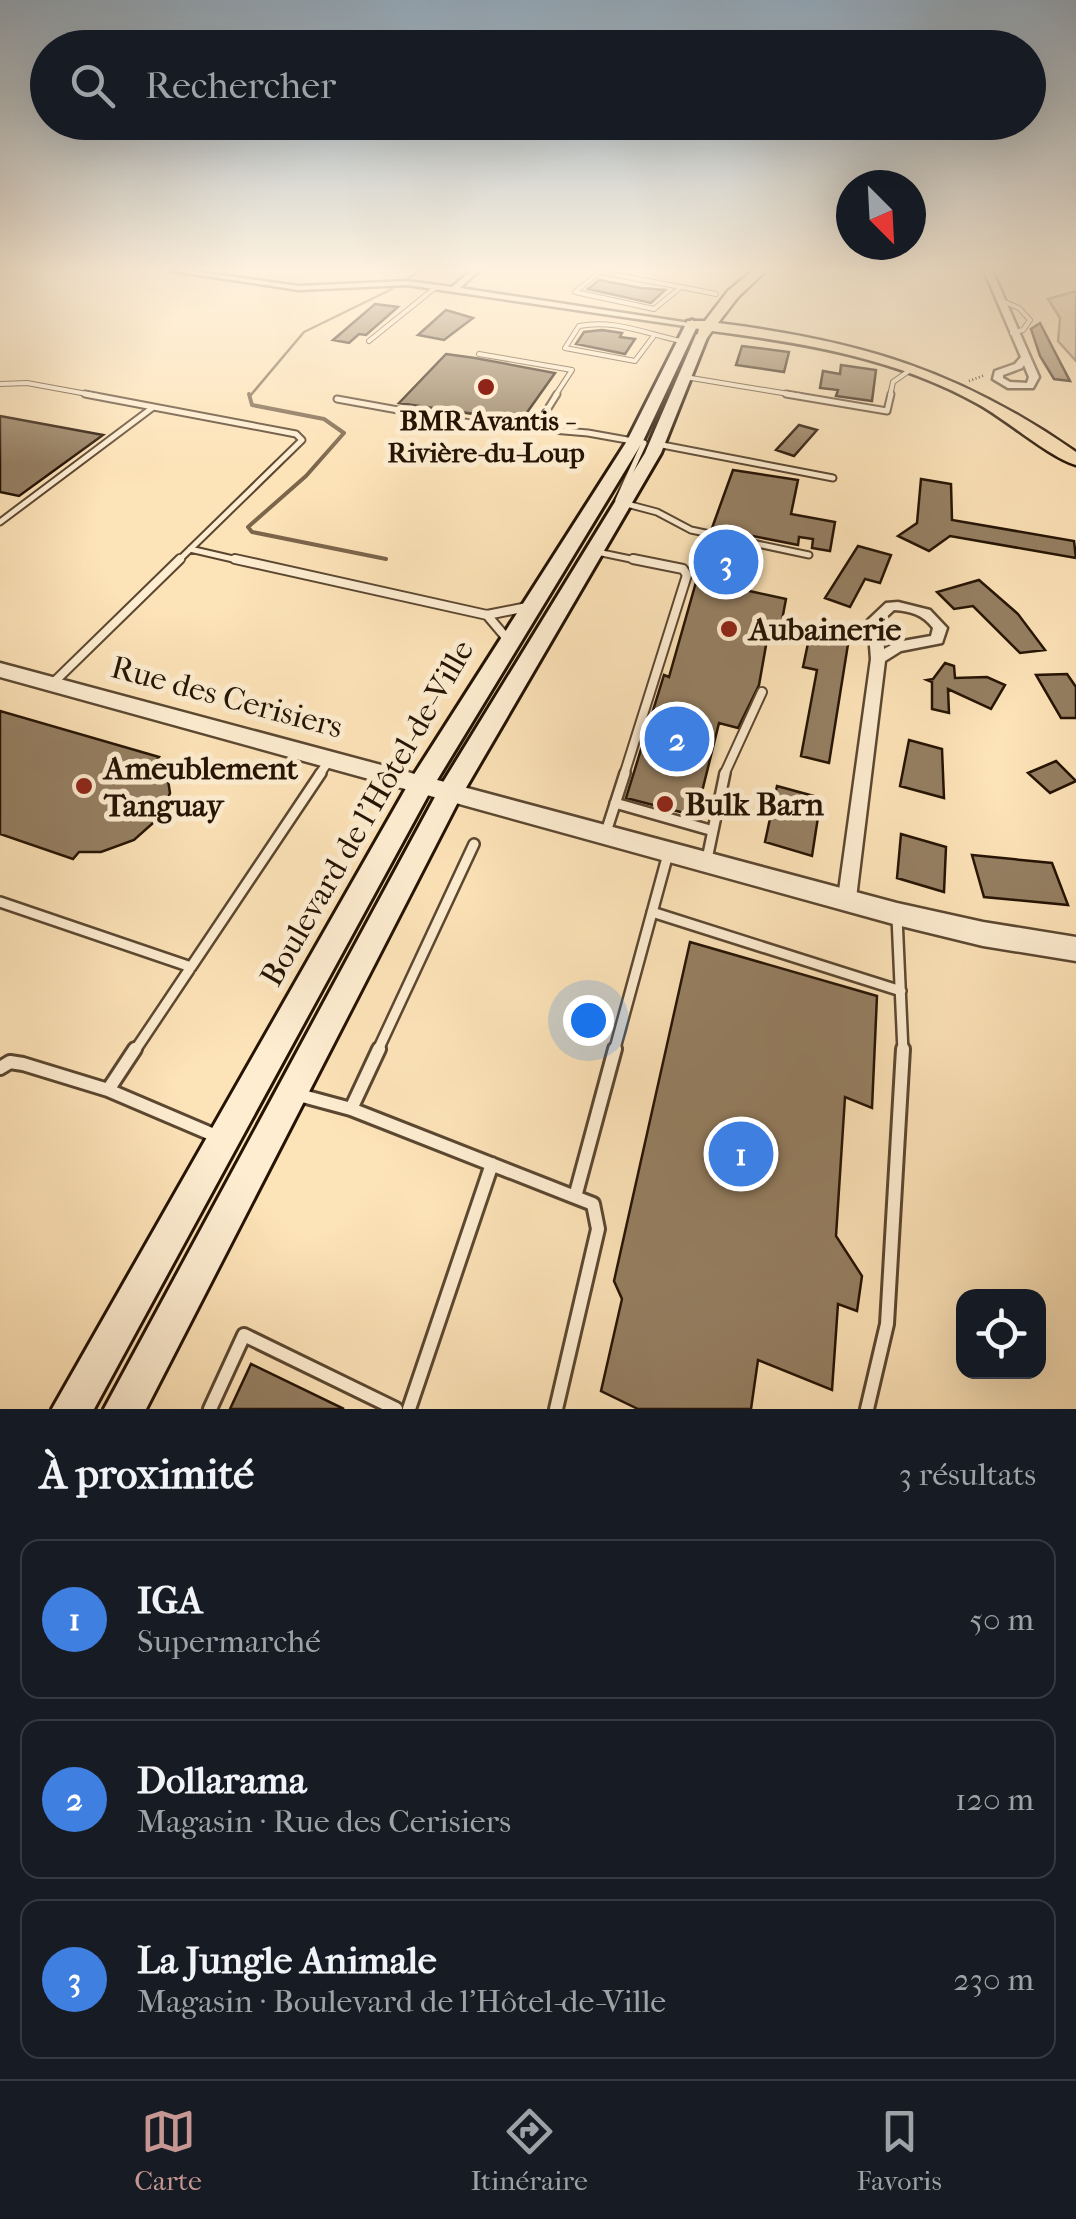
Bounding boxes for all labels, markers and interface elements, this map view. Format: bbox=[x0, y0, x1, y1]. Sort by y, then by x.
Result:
search box bbox=[30, 30, 1046, 140]
icon: search bbox=[65, 58, 120, 113]
text: Rechercher bbox=[145, 63, 336, 108]
north arrow bbox=[836, 170, 926, 260]
marker: BMR Avantis - Rivière-du-Loup bbox=[475, 376, 497, 398]
place label: BMR Avantis - Rivière-du-Loup bbox=[387, 404, 585, 469]
pin: 3 bbox=[694, 524, 758, 600]
place label: Aubainerie bbox=[747, 611, 901, 648]
marker: Aubainerie bbox=[718, 618, 740, 640]
street label: Boulevard de l'Hôtel-de-Ville bbox=[253, 633, 481, 992]
street label: Rue des Cerisiers bbox=[107, 648, 347, 746]
pin: 2 bbox=[644, 702, 710, 776]
place label: Ameublement Tanguay bbox=[102, 750, 298, 824]
marker: Ameublement Tanguay bbox=[73, 775, 95, 797]
place label: Bulk Barn bbox=[685, 786, 824, 823]
marker: Bulk Barn bbox=[654, 793, 676, 815]
your location bbox=[563, 995, 614, 1046]
pin: 1 bbox=[708, 1116, 774, 1192]
map controls bbox=[956, 1289, 1046, 1379]
button: locate bbox=[956, 1289, 1046, 1379]
text: À proximité bbox=[40, 1450, 254, 1499]
text: 3 résultats bbox=[899, 1456, 1036, 1493]
text: IGA bbox=[137, 1578, 203, 1623]
text: 1 bbox=[69, 1601, 80, 1638]
text: 50 m bbox=[969, 1601, 1034, 1638]
text: Supermarché bbox=[137, 1623, 321, 1660]
text: Dollarama bbox=[137, 1758, 306, 1803]
text: 2 bbox=[66, 1781, 83, 1818]
text: 120 m bbox=[955, 1781, 1034, 1818]
text: Magasin · Rue des Cerisiers bbox=[137, 1803, 511, 1840]
text: La Jungle Animale bbox=[137, 1938, 437, 1983]
text: 3 bbox=[68, 1961, 81, 1998]
text: 230 m bbox=[953, 1961, 1034, 1998]
text: Magasin · Boulevard de l'Hôtel-de-Ville bbox=[137, 1983, 666, 2020]
tab: Carte bbox=[134, 2104, 202, 2197]
tab: Itinéraire bbox=[470, 2104, 588, 2197]
tab: Favoris bbox=[856, 2104, 942, 2197]

